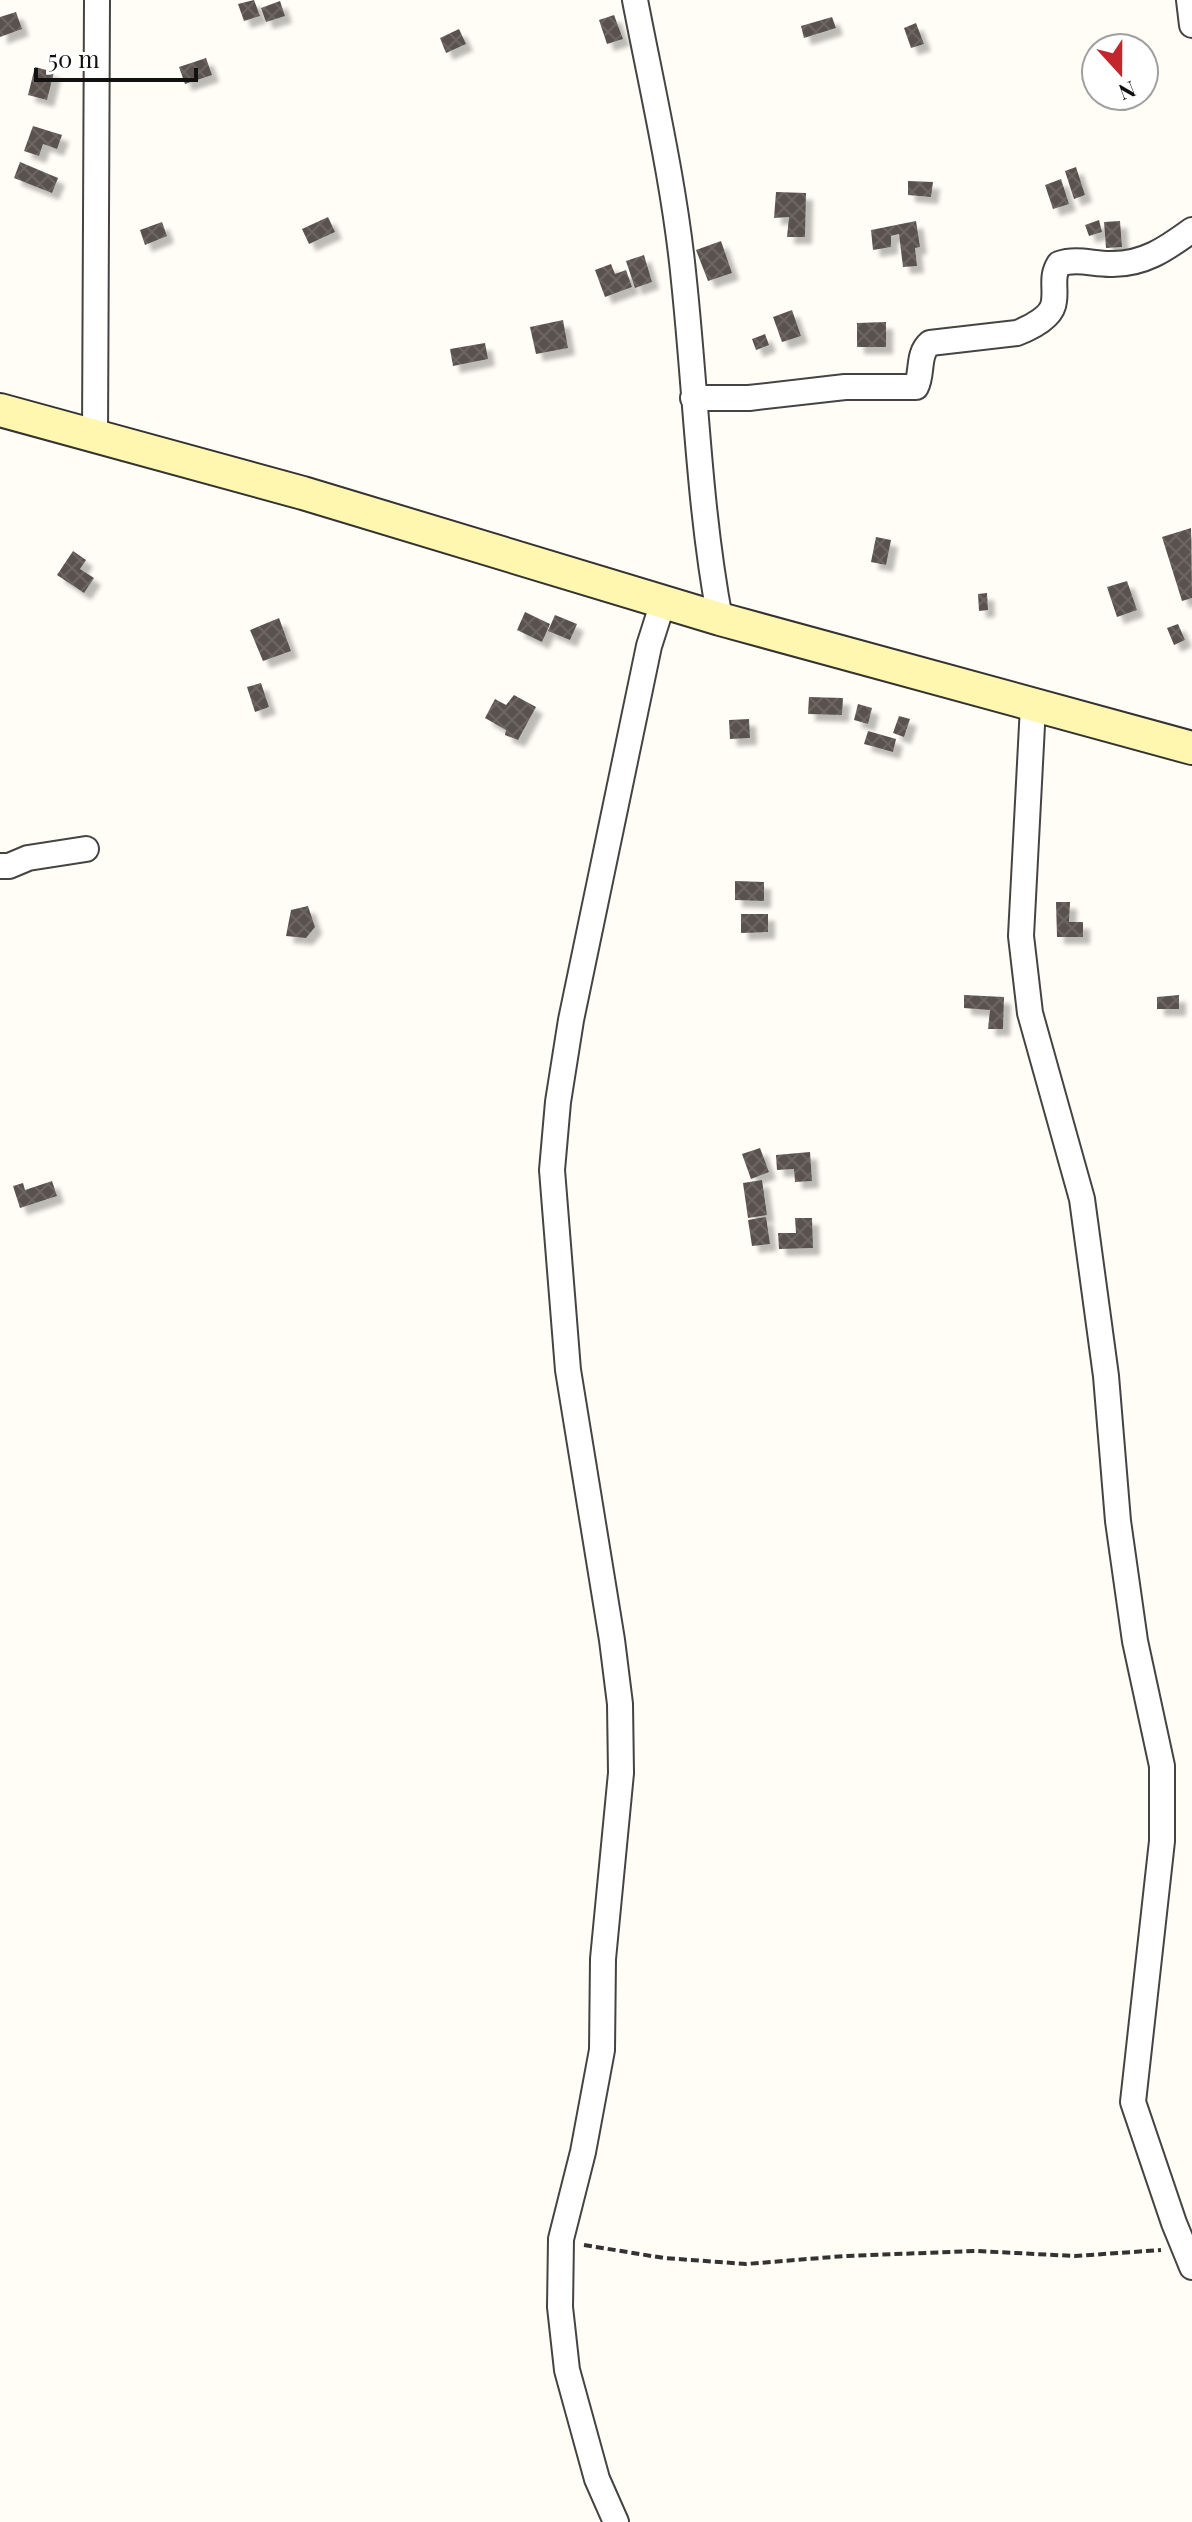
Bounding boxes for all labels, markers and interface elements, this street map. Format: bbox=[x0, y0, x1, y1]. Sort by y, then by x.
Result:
scale bar bbox=[36, 32, 196, 82]
north arrow bbox=[1080, 32, 1160, 112]
text: 50 m bbox=[48, 42, 100, 74]
text: N bbox=[1115, 75, 1140, 108]

